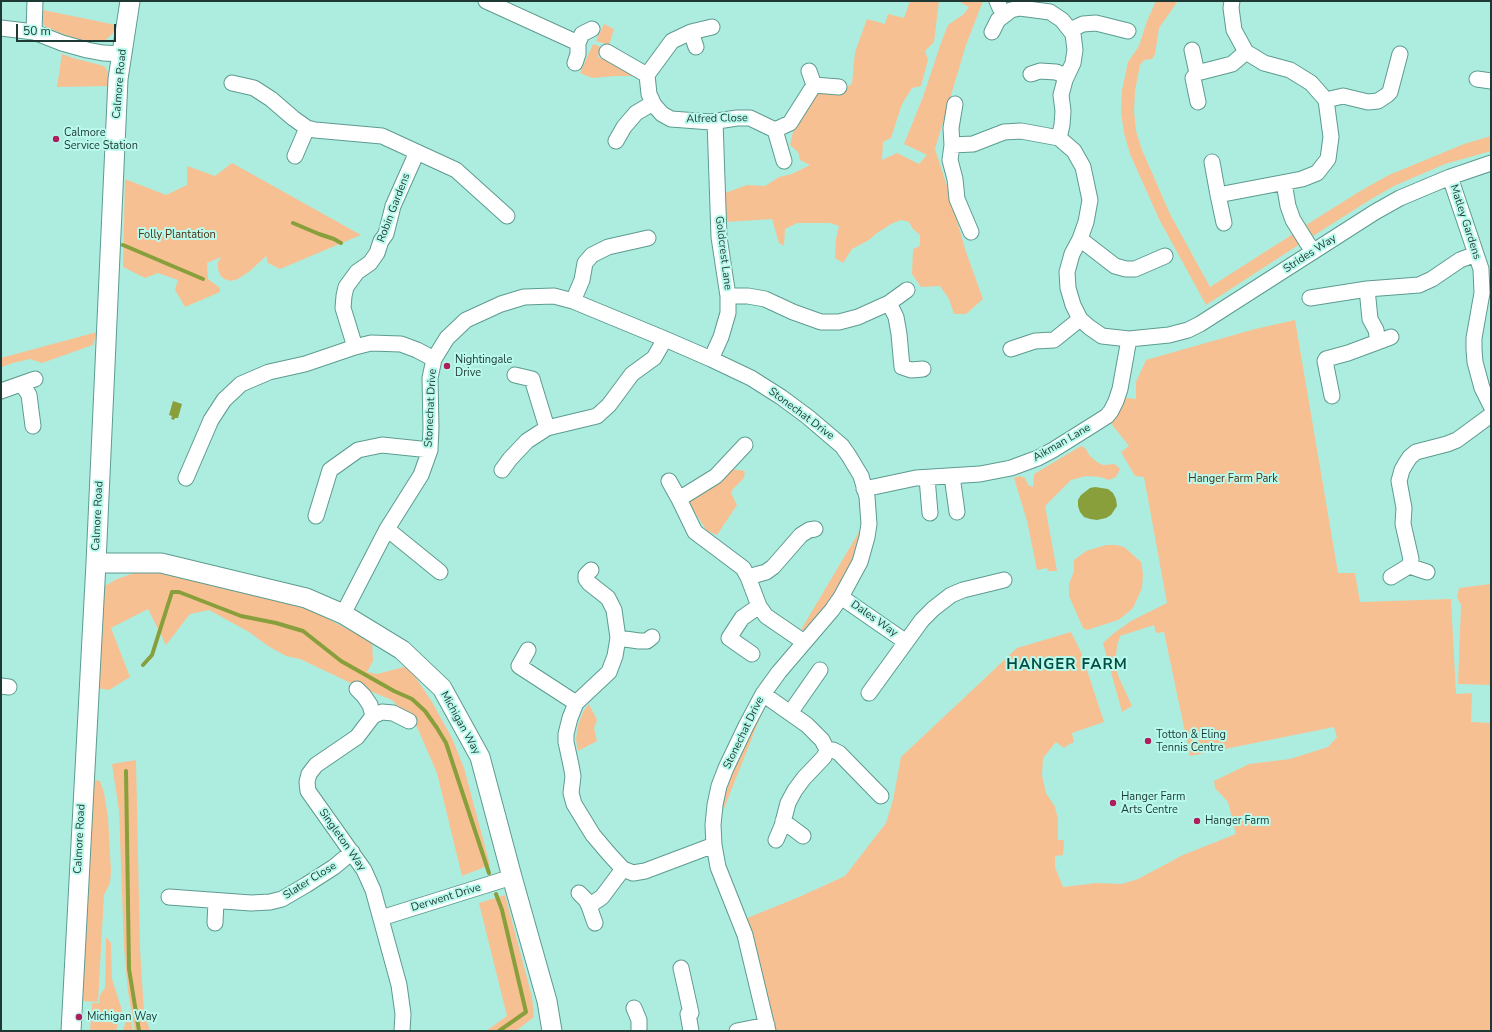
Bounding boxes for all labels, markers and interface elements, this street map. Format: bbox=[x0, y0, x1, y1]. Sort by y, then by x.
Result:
scale bar bbox=[18, 16, 118, 42]
text: 50 m bbox=[23, 23, 51, 39]
street label: Calmore Road bbox=[110, 49, 130, 119]
street label: Alfred Close bbox=[686, 112, 748, 126]
place label: Calmore Service Station bbox=[64, 126, 138, 152]
marker: Calmore Service Station bbox=[51, 134, 61, 144]
street label: Robin Gardens bbox=[375, 172, 413, 244]
street label: Matley Gardens bbox=[1447, 183, 1483, 261]
street label: Goldcrest Lane bbox=[712, 215, 734, 291]
park label: Folly Plantation bbox=[138, 228, 216, 242]
street label: Strides Way bbox=[1281, 232, 1339, 276]
place label: Nightingale Drive bbox=[455, 353, 512, 379]
marker: Nightingale Drive bbox=[442, 361, 452, 371]
street label: Stonechat Drive bbox=[422, 368, 440, 448]
street label: Stonechat Drive bbox=[766, 385, 836, 443]
street label: Aikman Lane bbox=[1031, 421, 1093, 465]
park label: Hanger Farm Park bbox=[1188, 472, 1278, 486]
street label: Calmore Road bbox=[90, 481, 106, 551]
street label: Dales Way bbox=[848, 598, 900, 640]
district label: HANGER FARM bbox=[1006, 656, 1128, 674]
street label: Michigan Way bbox=[437, 689, 483, 757]
street label: Stonechat Drive bbox=[721, 695, 767, 771]
place label: Totton & Eling Tennis Centre bbox=[1156, 728, 1226, 754]
marker: Totton & Eling Tennis Centre bbox=[1143, 736, 1153, 746]
place label: Hanger Farm Arts Centre bbox=[1121, 790, 1186, 816]
marker: Hanger Farm Arts Centre bbox=[1108, 798, 1118, 808]
street label: Calmore Road bbox=[72, 804, 88, 874]
street label: Singleton Way bbox=[316, 806, 368, 874]
place label: Hanger Farm bbox=[1205, 814, 1270, 828]
marker: Hanger Farm bbox=[1192, 816, 1202, 826]
street label: Slater Close bbox=[281, 859, 339, 903]
street label: Derwent Drive bbox=[409, 881, 483, 915]
place label: Michigan Way bbox=[87, 1010, 157, 1024]
marker: Michigan Way bbox=[74, 1012, 84, 1022]

